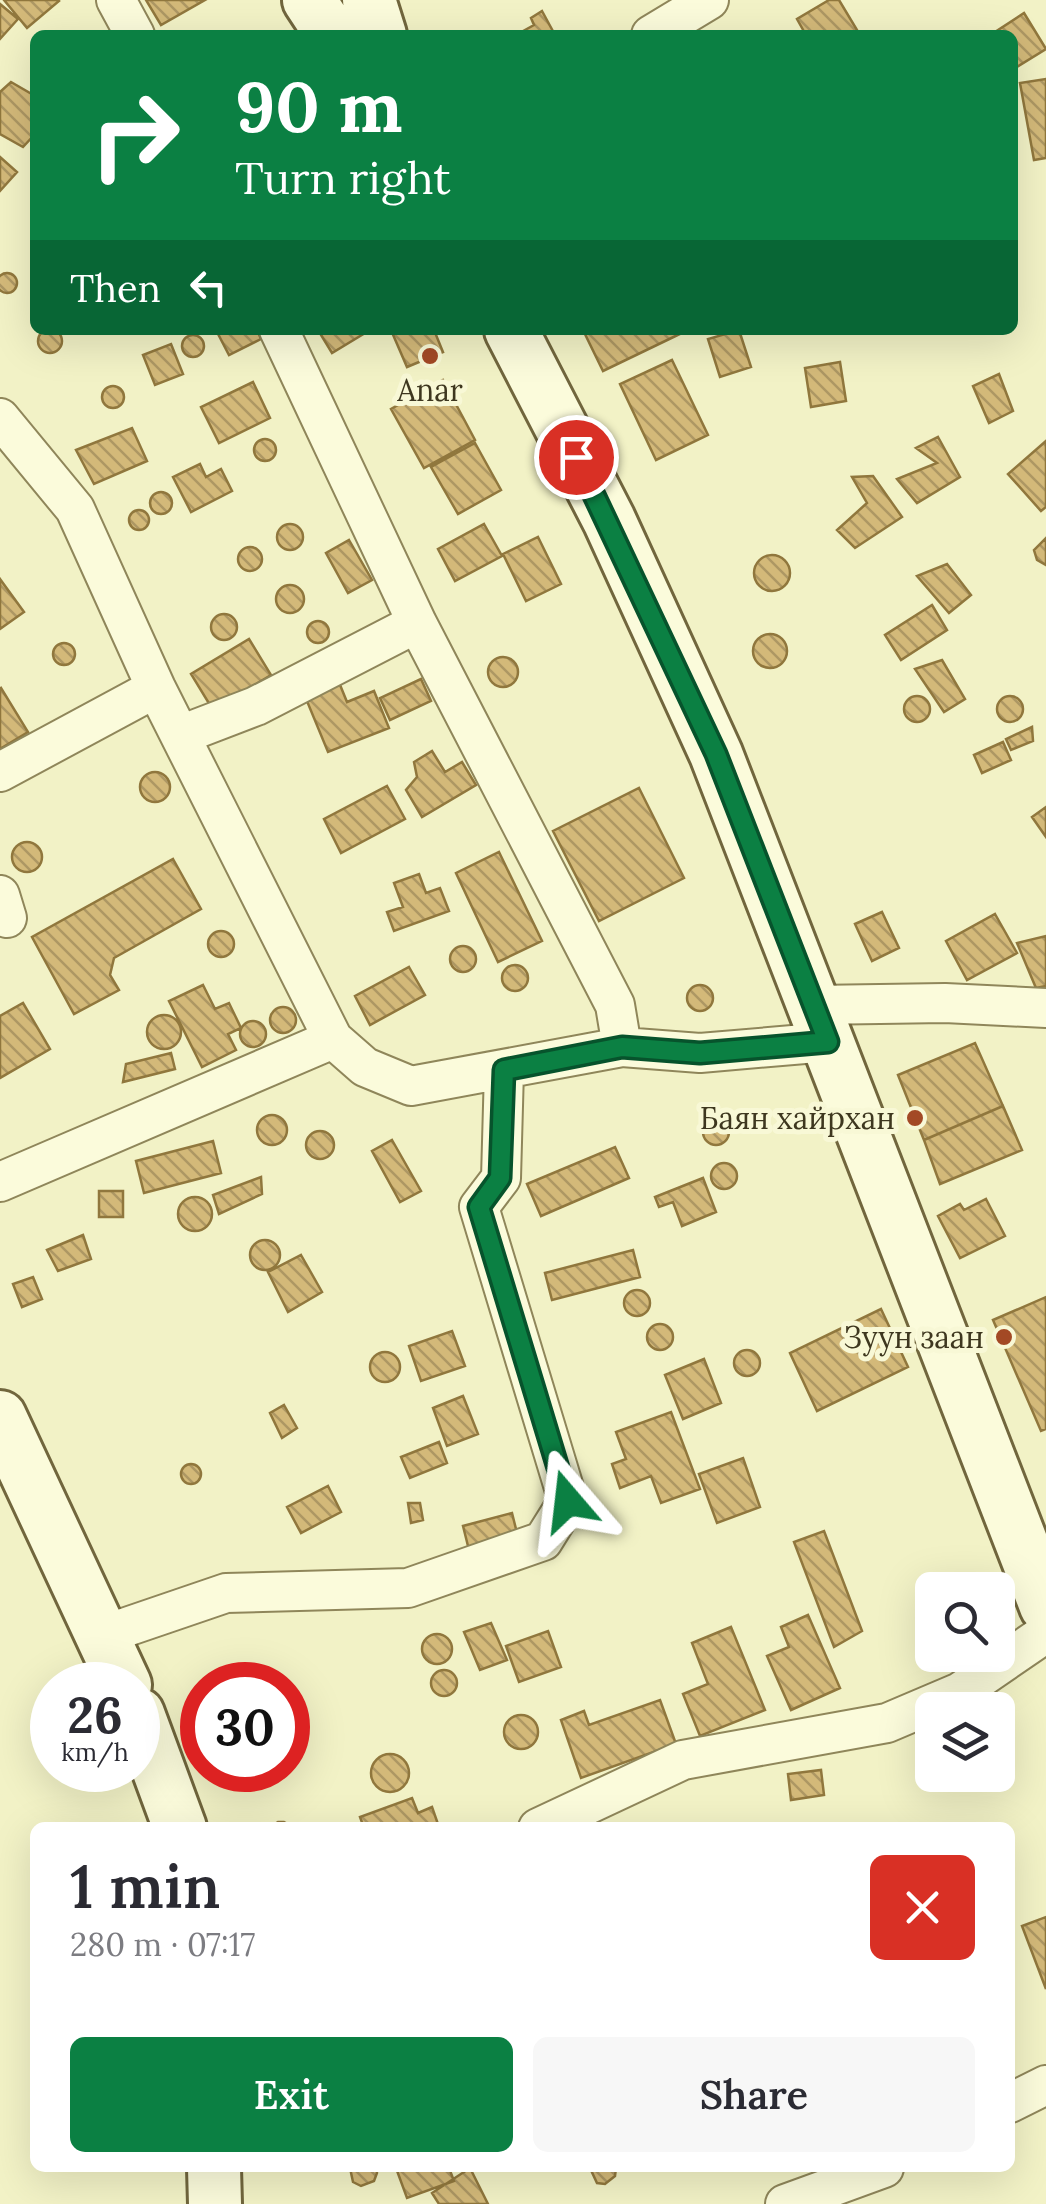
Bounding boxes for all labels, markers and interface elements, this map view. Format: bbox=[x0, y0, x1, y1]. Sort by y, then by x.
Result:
text: 90 m bbox=[235, 62, 403, 151]
icon: right bbox=[70, 70, 200, 200]
text: Turn right bbox=[235, 149, 451, 206]
icon: left bbox=[181, 260, 236, 315]
text: Then bbox=[70, 264, 161, 312]
marker: Anar bbox=[419, 345, 441, 367]
place label: Anar bbox=[396, 371, 463, 409]
pin bbox=[534, 415, 619, 500]
icon: arrive bbox=[549, 430, 604, 485]
place label: Баян хайрхан bbox=[700, 1099, 895, 1137]
marker: Баян хайрхан bbox=[904, 1107, 926, 1129]
place label: Зуун заан bbox=[843, 1318, 984, 1357]
marker: Зуун заан bbox=[993, 1326, 1015, 1348]
position arrow bbox=[516, 1449, 620, 1553]
map controls bbox=[915, 1572, 1015, 1792]
button: search bbox=[915, 1572, 1015, 1672]
speed limit sign: 30 bbox=[180, 1662, 310, 1792]
text: 26 bbox=[67, 1683, 123, 1747]
button: layers bbox=[915, 1692, 1015, 1792]
text: km/h bbox=[61, 1736, 129, 1768]
text: 1 min bbox=[70, 1848, 220, 1924]
button: close bbox=[870, 1855, 975, 1960]
text: 280 m · 07:17 bbox=[70, 1924, 255, 1965]
button: Exit bbox=[70, 2037, 513, 2152]
button: Share bbox=[533, 2037, 975, 2152]

